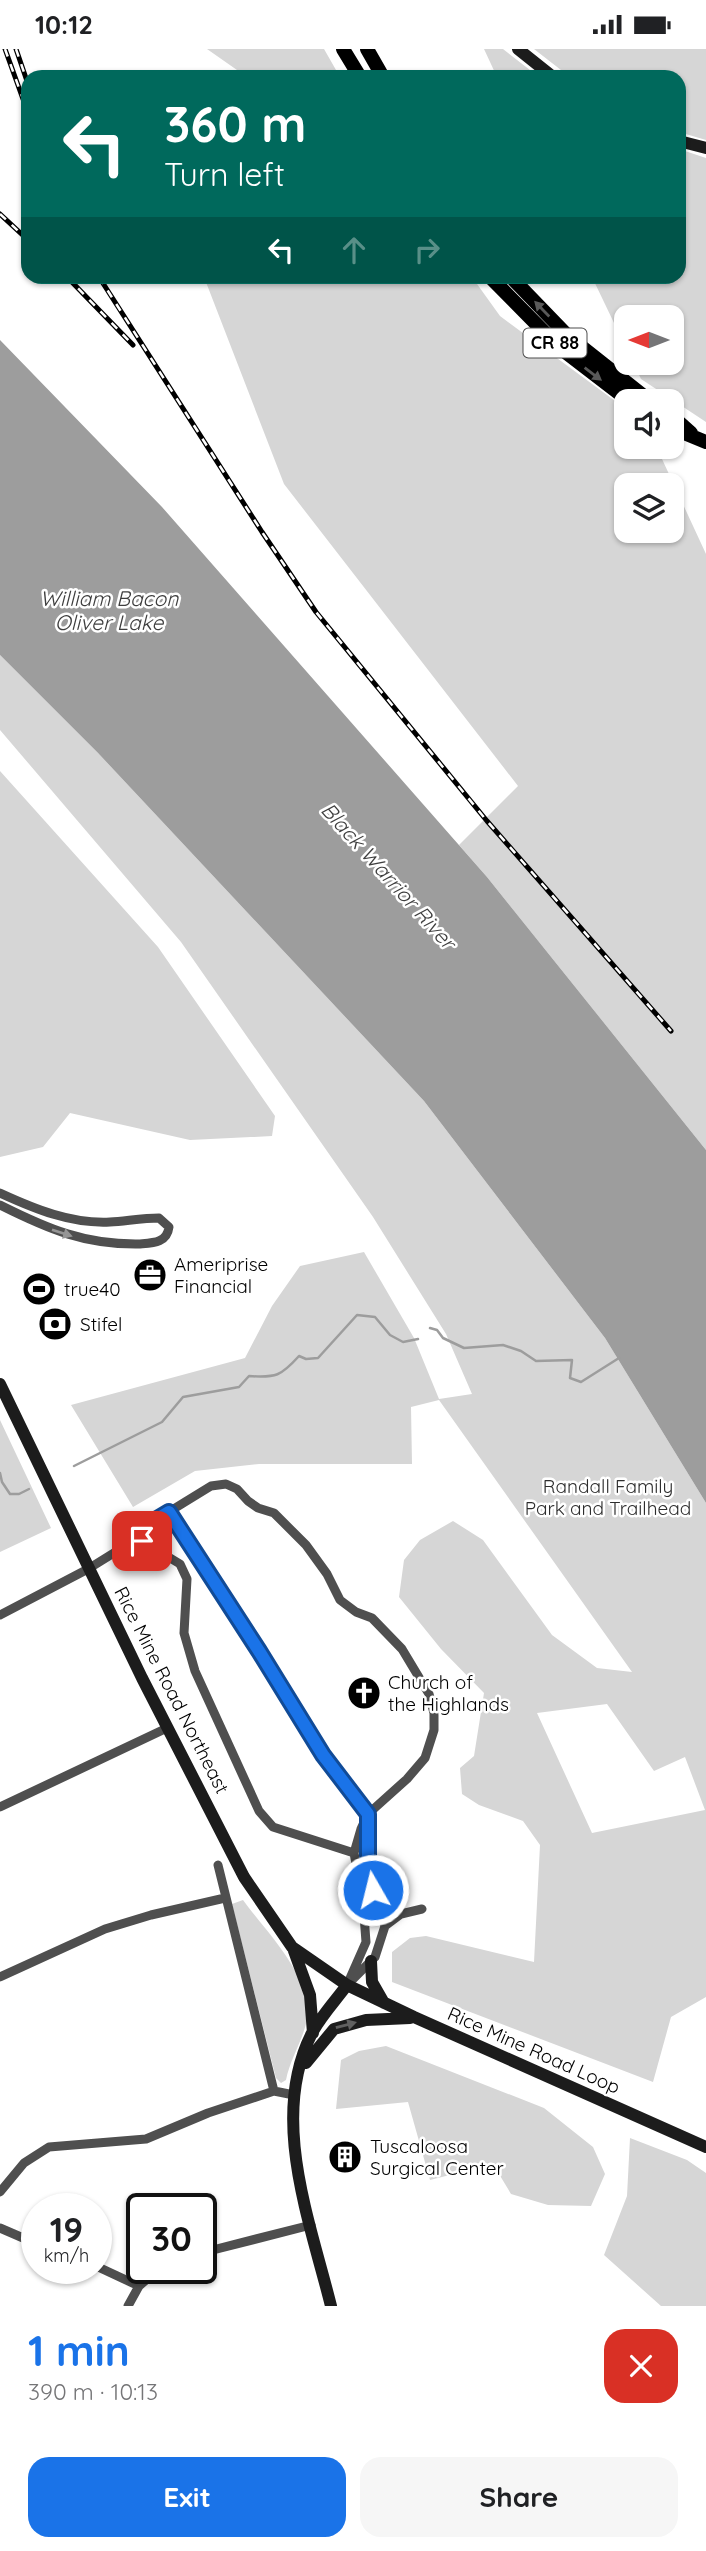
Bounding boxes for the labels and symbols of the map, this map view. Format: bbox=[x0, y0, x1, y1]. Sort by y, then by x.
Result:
one-way arrow bbox=[535, 301, 551, 318]
north arrow bbox=[614, 305, 684, 375]
road number: CR 88 bbox=[524, 329, 586, 357]
one-way arrow bbox=[583, 366, 601, 381]
water label: William Bacon Oliver Lake bbox=[40, 585, 179, 635]
water label: Black Warrior River bbox=[316, 797, 463, 956]
one-way arrow bbox=[51, 1228, 72, 1239]
place label: Ameriprise Financial bbox=[174, 1252, 268, 1298]
office icon: Ameriprise Financial bbox=[131, 1256, 169, 1294]
sports icon: true40 bbox=[20, 1270, 58, 1308]
place label: true40 bbox=[64, 1277, 121, 1301]
bank icon: Stifel bbox=[36, 1305, 74, 1343]
place label: Stifel bbox=[80, 1312, 122, 1336]
park label: Randall Family Park and Trailhead bbox=[525, 1474, 691, 1520]
pin bbox=[112, 1511, 172, 1571]
street label: Rice Mine Road Northeast bbox=[109, 1582, 235, 1798]
place label: Church of the Highlands bbox=[388, 1670, 509, 1716]
church icon: Church of the Highlands bbox=[345, 1674, 383, 1712]
position arrow bbox=[336, 1853, 410, 1927]
street label: Rice Mine Road Loop bbox=[444, 2001, 624, 2099]
one-way arrow bbox=[336, 2020, 357, 2030]
place label: Tuscaloosa Surgical Center bbox=[370, 2134, 505, 2180]
building icon: Tuscaloosa Surgical Center bbox=[326, 2138, 364, 2176]
speed limit sign: 30 bbox=[126, 2193, 217, 2284]

